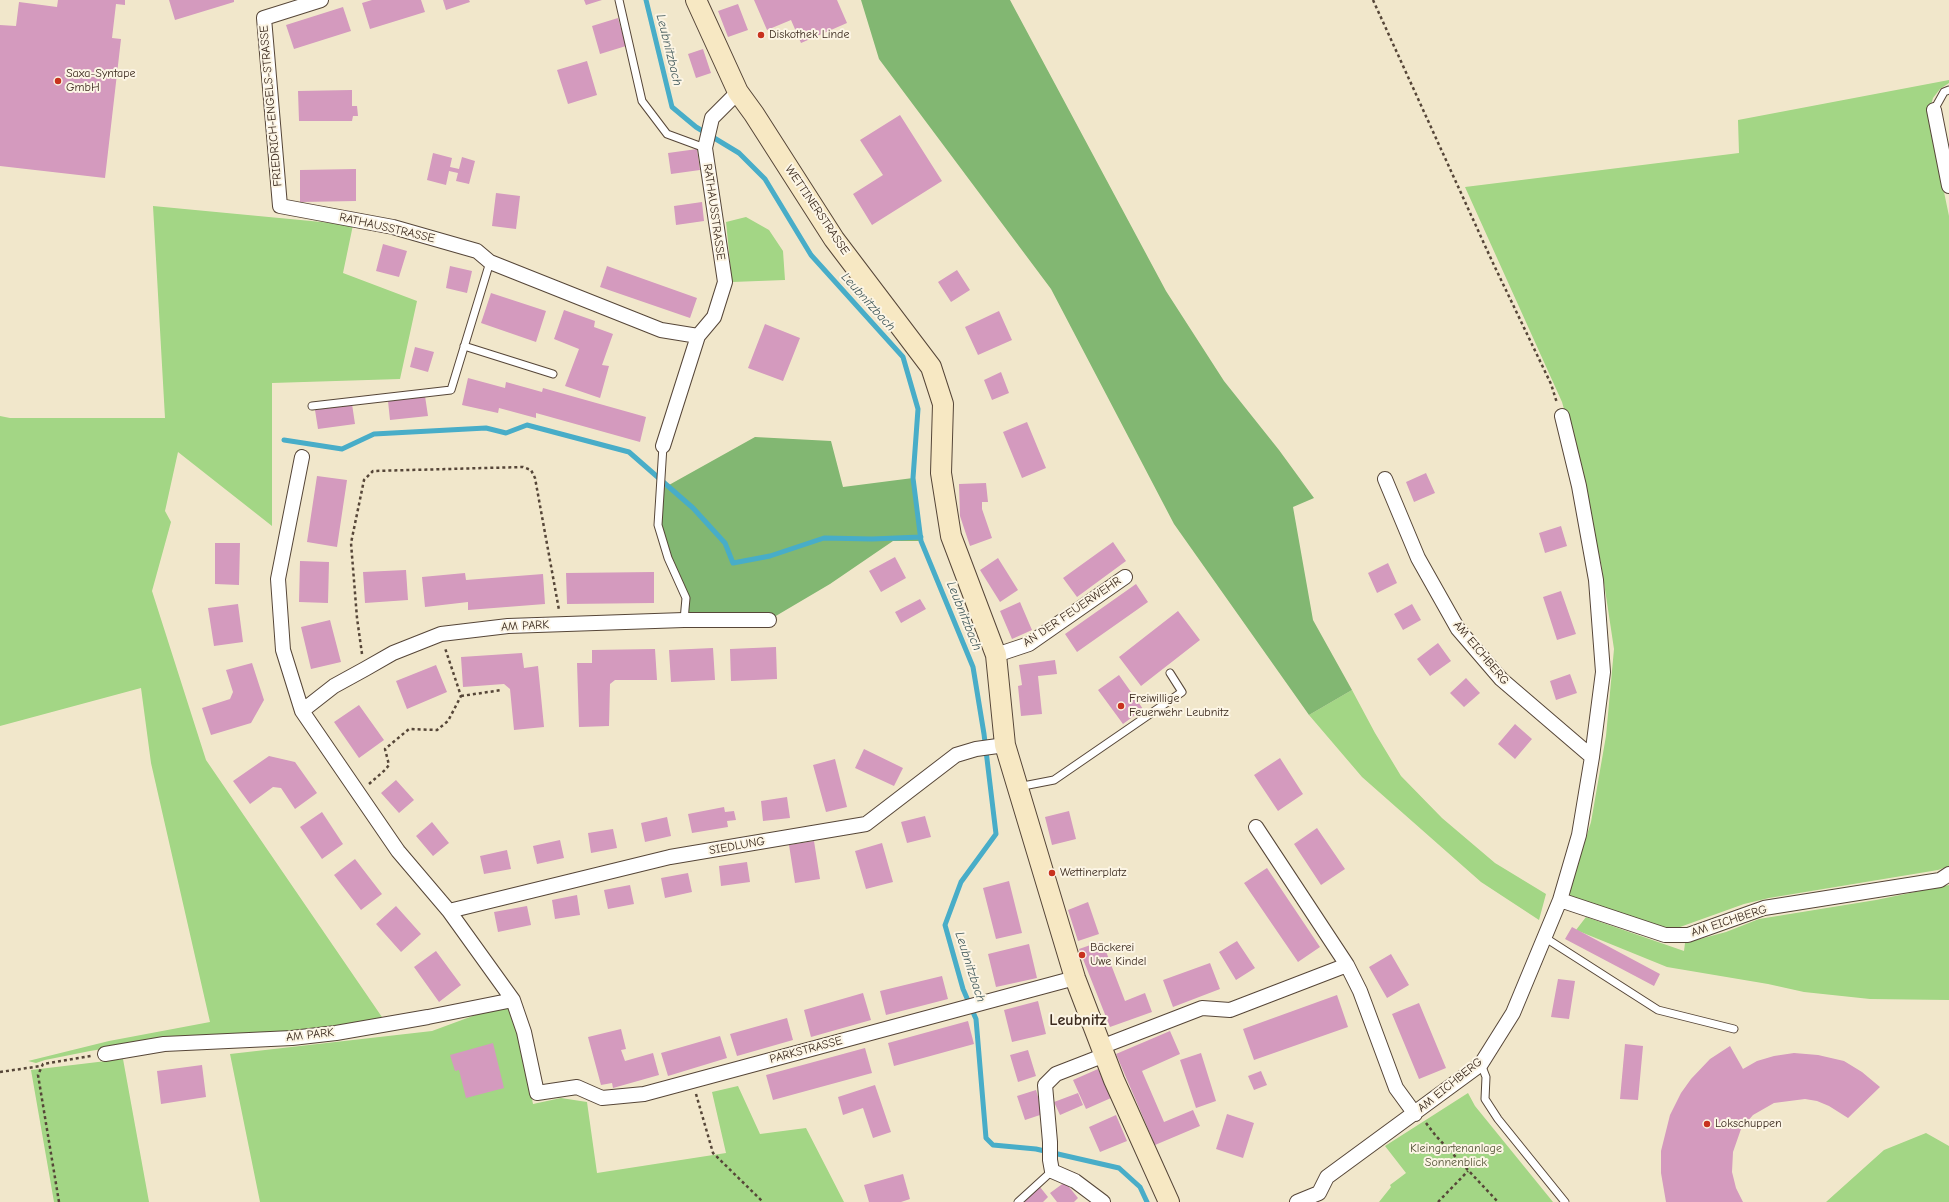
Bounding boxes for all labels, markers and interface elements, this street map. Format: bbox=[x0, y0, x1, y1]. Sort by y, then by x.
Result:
water label: Leubnitzbach bbox=[653, 13, 685, 87]
street label: FRIEDRICH-ENGELS-STRASSE bbox=[257, 25, 285, 187]
place label: Diskothek Linde bbox=[769, 28, 849, 42]
marker: Diskothek Linde bbox=[756, 30, 766, 40]
place label: Saxa-Syntape GmbH bbox=[66, 67, 136, 95]
marker: Saxa-Syntape GmbH bbox=[53, 76, 63, 86]
street label: WETTINERSTRASSE bbox=[782, 162, 852, 258]
street label: RATHAUSSTRASSE bbox=[700, 163, 728, 261]
street label: RATHAUSSTRASSE bbox=[338, 210, 436, 246]
water label: Leubnitzbach bbox=[838, 270, 898, 334]
street label: AN DER FEUERWEHR bbox=[1020, 574, 1124, 650]
water label: Leubnitzbach bbox=[943, 579, 985, 653]
street label: AM PARK bbox=[501, 618, 549, 634]
street label: AM EICHBERG bbox=[1450, 618, 1512, 688]
place label: Freiwillige Feuerwehr Leubnitz bbox=[1129, 692, 1229, 720]
marker: Freiwillige Feuerwehr Leubnitz bbox=[1116, 701, 1126, 711]
street label: SIEDLUNG bbox=[708, 834, 766, 858]
place label: Wettinerplatz bbox=[1060, 866, 1126, 880]
marker: Wettinerplatz bbox=[1047, 868, 1057, 878]
street label: AM EICHBERG bbox=[1689, 902, 1769, 940]
water label: Leubnitzbach bbox=[951, 930, 989, 1004]
place label: Bäckerei Uwe Kindel bbox=[1090, 941, 1146, 969]
marker: Bäckerei Uwe Kindel bbox=[1077, 950, 1087, 960]
district label: Leubnitz bbox=[1049, 1010, 1107, 1030]
street label: AM PARK bbox=[285, 1025, 335, 1045]
street label: PARKSTRASSE bbox=[768, 1033, 844, 1067]
street label: AM EICHBERG bbox=[1415, 1055, 1485, 1115]
place label: Lokschuppen bbox=[1715, 1117, 1782, 1131]
marker: Lokschuppen bbox=[1702, 1119, 1712, 1129]
park label: Kleingartenanlage Sonnenblick bbox=[1410, 1142, 1502, 1170]

